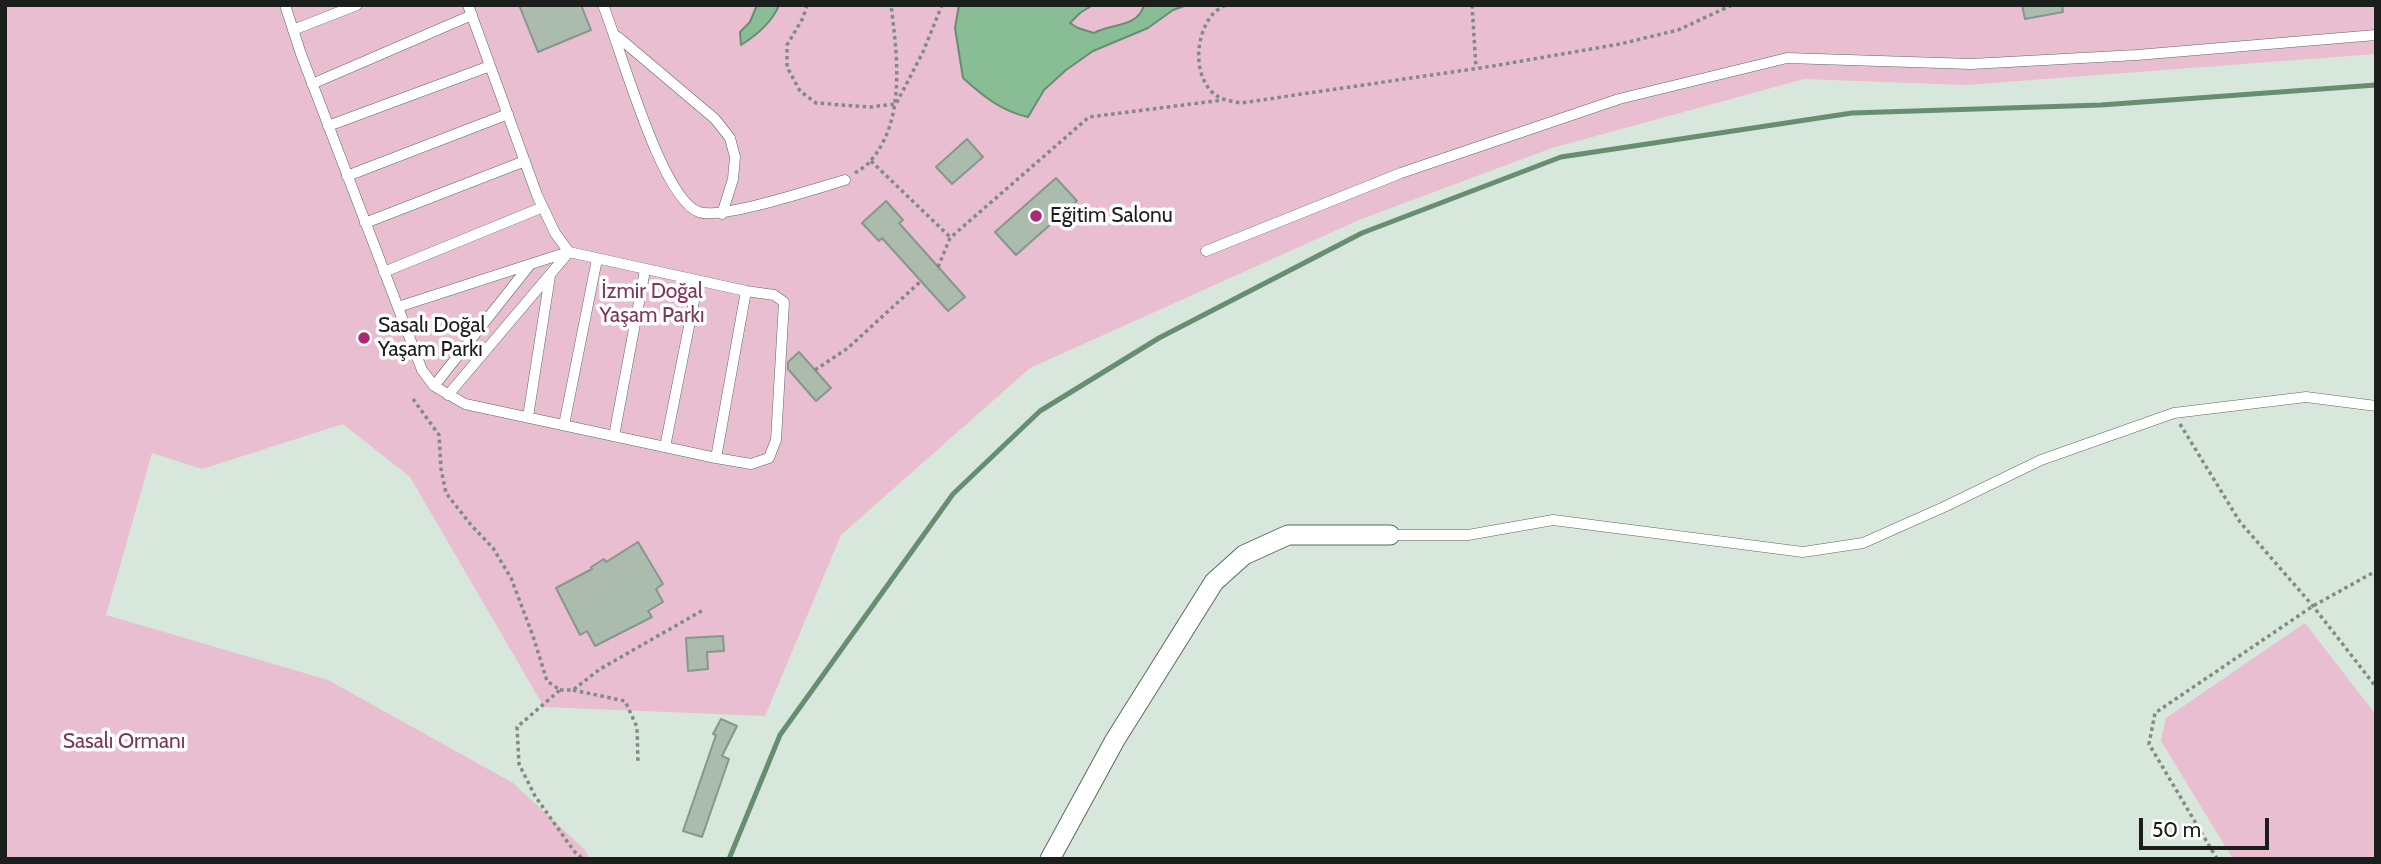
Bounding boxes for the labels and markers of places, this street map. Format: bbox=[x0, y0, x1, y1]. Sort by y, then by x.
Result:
place label: Eğitim Salonu bbox=[1050, 203, 1173, 229]
marker: Eğitim Salonu bbox=[1028, 208, 1044, 224]
place label: Sasalı Doğal Yaşam Parkı bbox=[378, 313, 485, 363]
marker: Sasalı Doğal Yaşam Parkı bbox=[356, 330, 372, 346]

